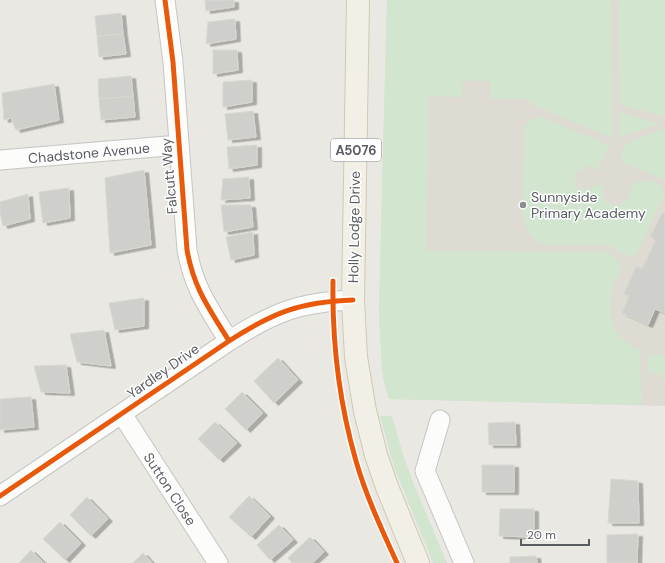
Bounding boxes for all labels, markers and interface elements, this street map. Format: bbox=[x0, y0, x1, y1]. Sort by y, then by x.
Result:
street label: Falcutt Way bbox=[157, 137, 181, 215]
street label: Chadstone Avenue bbox=[27, 139, 151, 167]
road number: A5076 bbox=[331, 139, 381, 161]
street label: Holly Lodge Drive bbox=[344, 171, 364, 283]
place label: Sunnyside Primary Academy bbox=[531, 188, 646, 222]
marker: Sunnyside Primary Academy bbox=[518, 200, 528, 210]
street label: Yardley Drive bbox=[123, 340, 203, 402]
street label: Sutton Close bbox=[140, 449, 200, 529]
scale bar bbox=[521, 521, 589, 547]
text: 20 m bbox=[527, 527, 556, 543]

